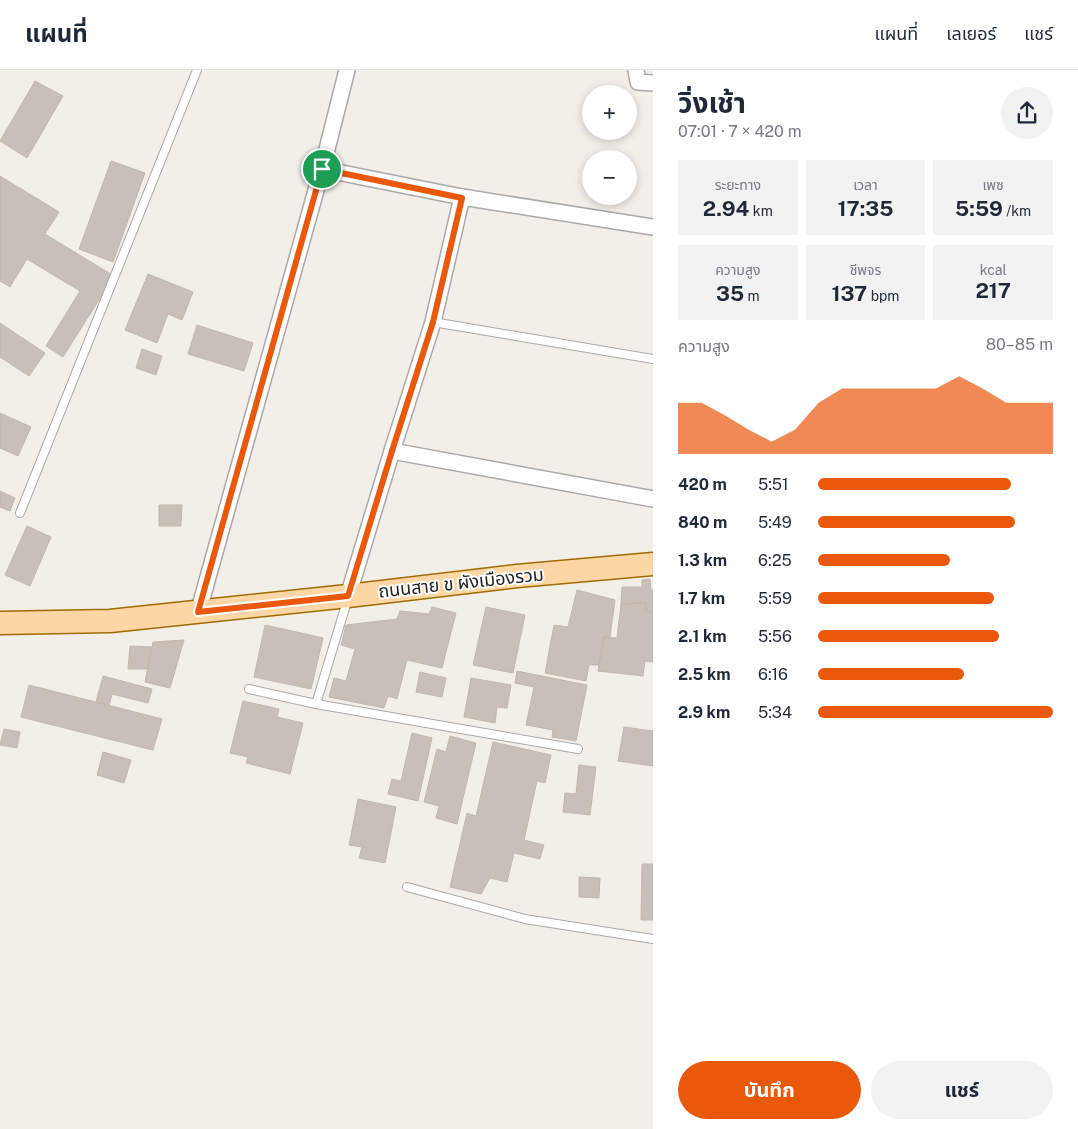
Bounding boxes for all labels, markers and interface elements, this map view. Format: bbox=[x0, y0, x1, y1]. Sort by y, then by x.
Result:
text: แผนที่ bbox=[25, 19, 88, 47]
text: แผนที่ bbox=[874, 23, 918, 44]
text: เลเยอร์ bbox=[946, 23, 996, 44]
text: แชร์ bbox=[1024, 23, 1053, 44]
map controls bbox=[582, 85, 637, 205]
button: + bbox=[582, 85, 637, 140]
text: วิ่งเช้า bbox=[678, 86, 746, 119]
button: share bbox=[1001, 87, 1053, 139]
text: 07:01 · 7 × 420 m bbox=[678, 122, 802, 141]
pin bbox=[301, 148, 343, 190]
button: − bbox=[582, 150, 637, 205]
icon: arrive bbox=[308, 155, 336, 183]
text: ระยะทาง bbox=[715, 177, 761, 193]
text: เวลา bbox=[853, 177, 878, 193]
text: เพซ bbox=[982, 177, 1004, 193]
text: 2.94 bbox=[703, 196, 749, 221]
text: 17:35 bbox=[838, 196, 893, 221]
text: 5:59 bbox=[955, 196, 1003, 221]
text: km bbox=[749, 203, 773, 219]
text: /km bbox=[1003, 203, 1031, 219]
text: ความสูง bbox=[715, 262, 760, 278]
text: ชีพจร bbox=[850, 262, 881, 278]
text: kcal bbox=[980, 262, 1007, 278]
text: 217 bbox=[975, 278, 1011, 303]
text: 35 bbox=[716, 281, 744, 306]
text: 137 bbox=[832, 281, 867, 306]
text: m bbox=[744, 288, 760, 304]
text: bpm bbox=[867, 288, 899, 304]
text: 80–85 m bbox=[986, 335, 1053, 354]
text: ความสูง bbox=[678, 337, 730, 356]
text: 420 m bbox=[678, 475, 727, 494]
text: 5:51 bbox=[758, 475, 789, 494]
text: 840 m bbox=[678, 513, 727, 532]
text: 5:49 bbox=[758, 513, 792, 532]
text: 1.3 km bbox=[678, 551, 727, 570]
text: 6:25 bbox=[758, 551, 792, 570]
street label: ถนนสาย ข ผังเมืองรวม bbox=[377, 563, 545, 602]
text: 1.7 km bbox=[678, 589, 725, 608]
text: 5:59 bbox=[758, 589, 792, 608]
text: 2.1 km bbox=[678, 627, 727, 646]
text: 5:56 bbox=[758, 627, 792, 646]
text: 2.5 km bbox=[678, 665, 730, 684]
text: 6:16 bbox=[758, 665, 788, 684]
text: 2.9 km bbox=[678, 703, 730, 722]
text: 5:34 bbox=[758, 703, 792, 722]
button: บันทึก bbox=[678, 1061, 861, 1119]
button: แชร์ bbox=[871, 1061, 1053, 1119]

